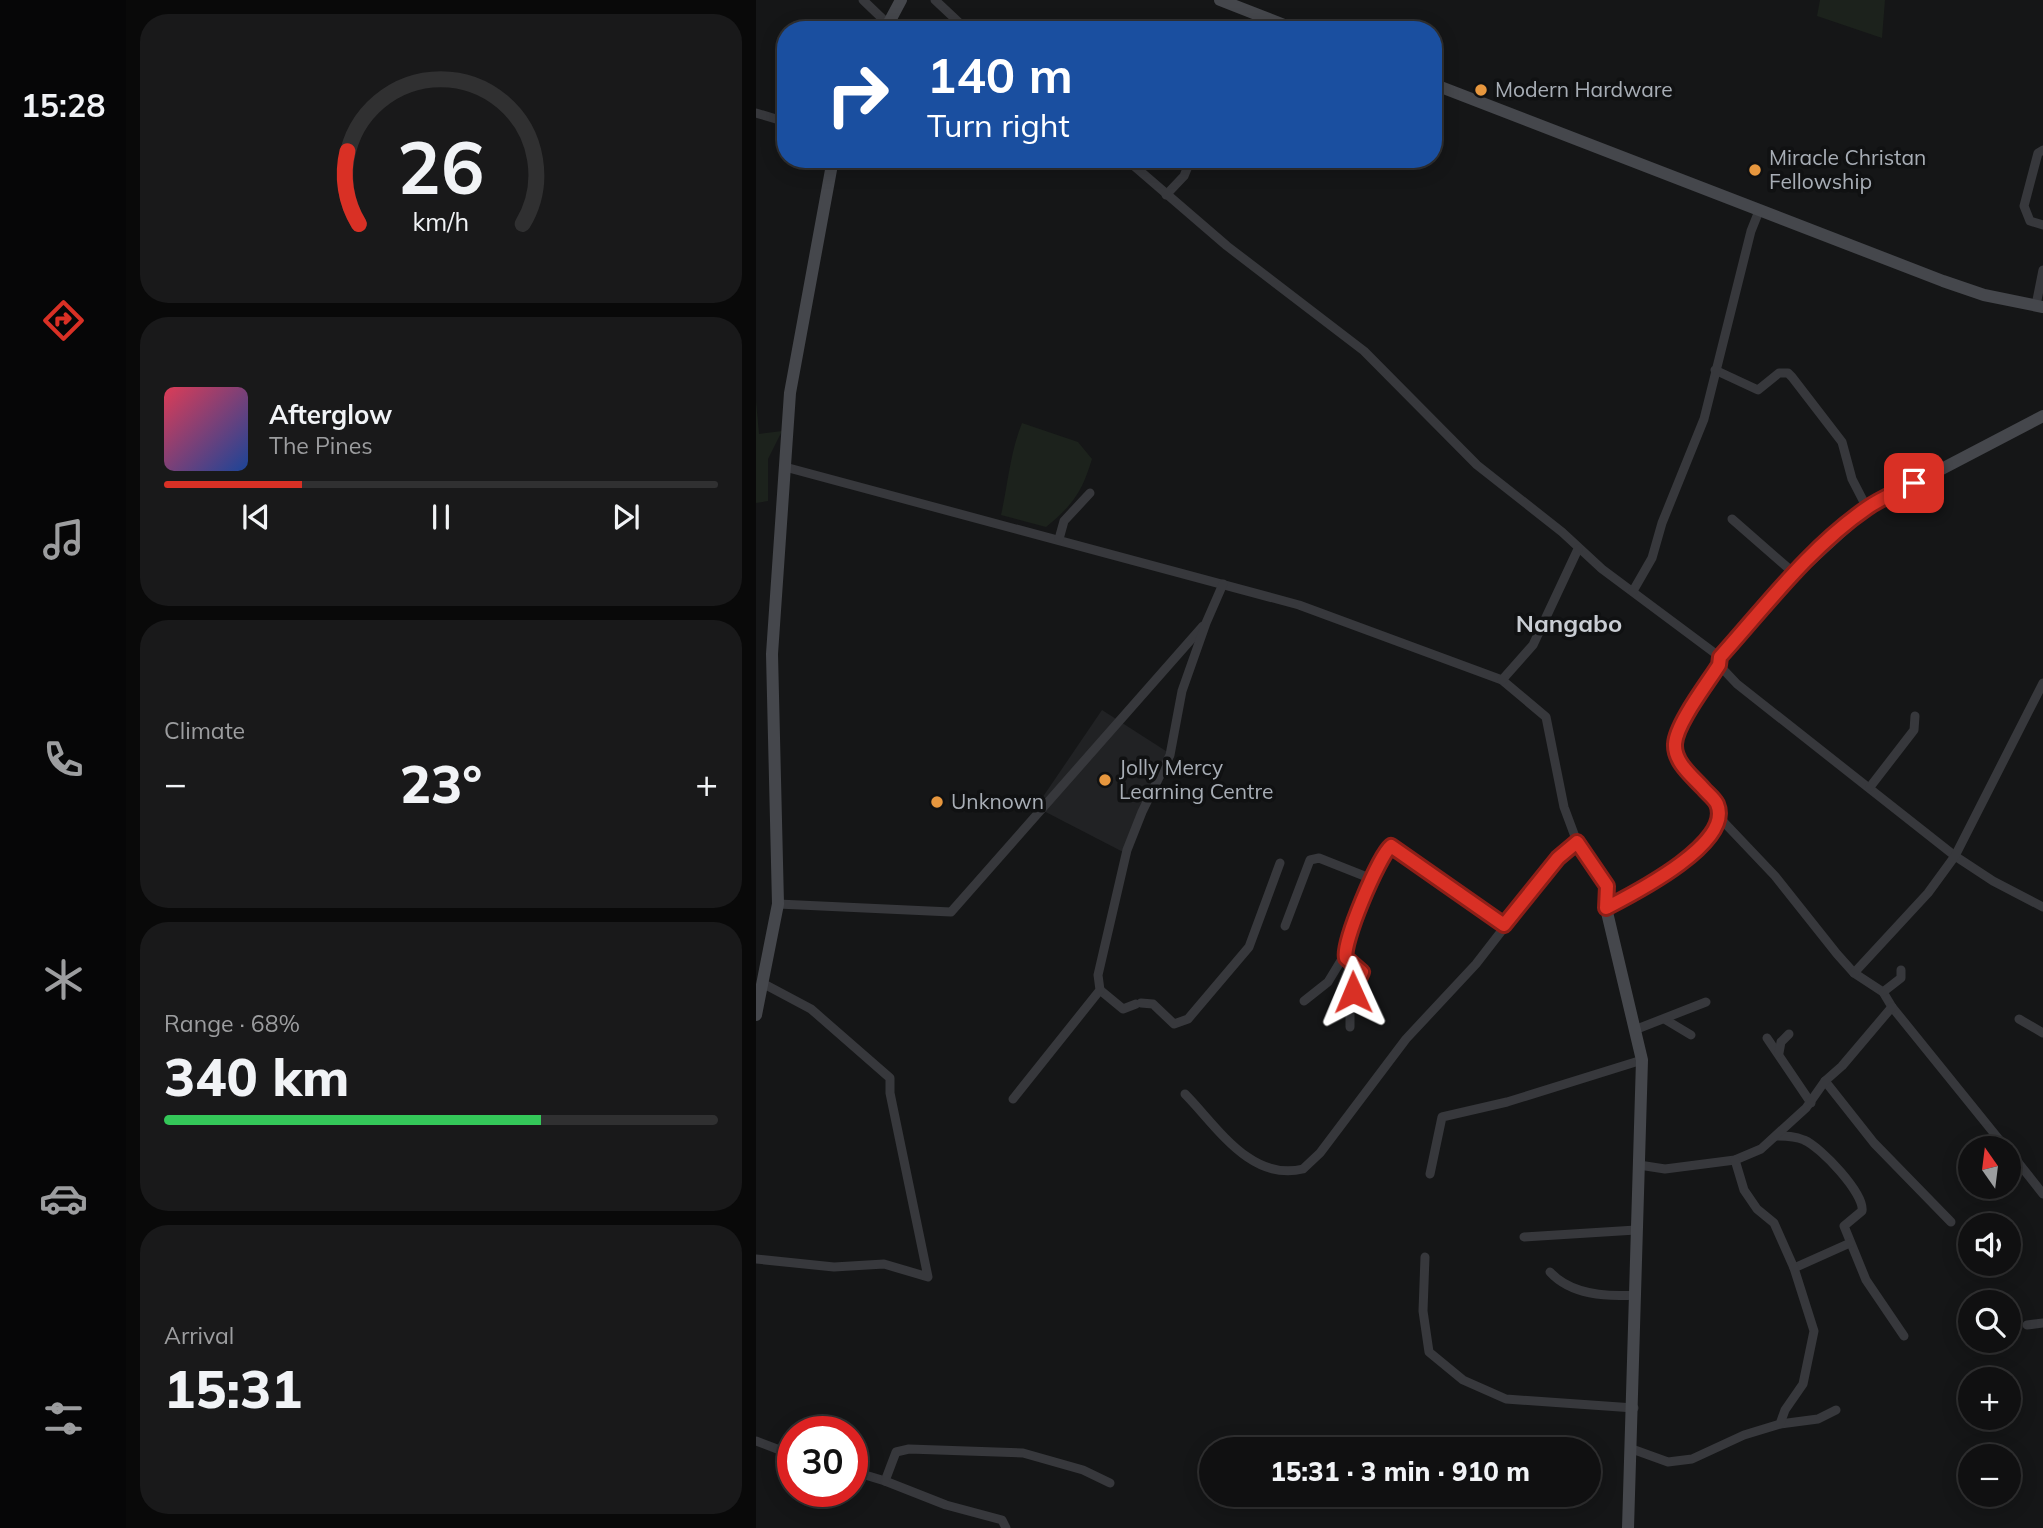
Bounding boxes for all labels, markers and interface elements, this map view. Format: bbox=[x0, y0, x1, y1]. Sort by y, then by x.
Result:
text: 140 m bbox=[927, 44, 1073, 105]
icon: right bbox=[812, 49, 903, 140]
place label: Modern Hardware bbox=[1495, 76, 1673, 102]
marker: Modern Hardware bbox=[1473, 82, 1489, 98]
text: 15:28 bbox=[21, 85, 105, 125]
text: Turn right bbox=[927, 105, 1070, 145]
text: 26 bbox=[397, 122, 485, 213]
place label: Miracle Christan Fellowship bbox=[1769, 144, 1926, 194]
marker: Miracle Christan Fellowship bbox=[1747, 162, 1763, 178]
text: km/h bbox=[413, 206, 469, 237]
icon: directions bbox=[39, 296, 88, 345]
text: Afterglow bbox=[269, 398, 392, 431]
text: The Pines bbox=[269, 431, 373, 460]
pin bbox=[1884, 453, 1944, 513]
icon: arrive bbox=[1895, 464, 1933, 502]
icon: previous bbox=[237, 498, 275, 536]
icon: pause bbox=[422, 498, 460, 536]
icon: next bbox=[607, 498, 645, 536]
icon: music bbox=[39, 515, 88, 564]
district label: Nangabo bbox=[1516, 608, 1622, 638]
text: Climate bbox=[164, 716, 245, 745]
icon: phone bbox=[39, 735, 88, 784]
text: 23° bbox=[400, 751, 482, 816]
place label: Jolly Mercy Learning Centre bbox=[1119, 754, 1273, 804]
text: − bbox=[164, 759, 187, 807]
text: + bbox=[695, 759, 718, 807]
marker: Jolly Mercy Learning Centre bbox=[1097, 772, 1113, 788]
place label: Unknown bbox=[951, 788, 1044, 814]
marker: Unknown bbox=[929, 794, 945, 810]
icon: climate bbox=[39, 955, 88, 1004]
position arrow bbox=[1316, 955, 1390, 1029]
text: Range · 68% bbox=[164, 1009, 300, 1038]
text: 340 km bbox=[164, 1044, 349, 1109]
north arrow bbox=[1958, 1136, 2021, 1199]
map controls bbox=[1958, 1136, 2021, 1507]
icon: car bbox=[39, 1174, 88, 1223]
button: sound bbox=[1958, 1213, 2021, 1276]
button: search bbox=[1958, 1290, 2021, 1353]
text: Arrival bbox=[164, 1321, 234, 1350]
text: 15:31 bbox=[164, 1356, 302, 1421]
button: + bbox=[1958, 1367, 2021, 1430]
icon: filters bbox=[39, 1394, 88, 1443]
speed limit sign: 30 bbox=[777, 1416, 868, 1507]
button: − bbox=[1958, 1444, 2021, 1507]
text: 15:31 · 3 min · 910 m bbox=[1270, 1455, 1530, 1488]

